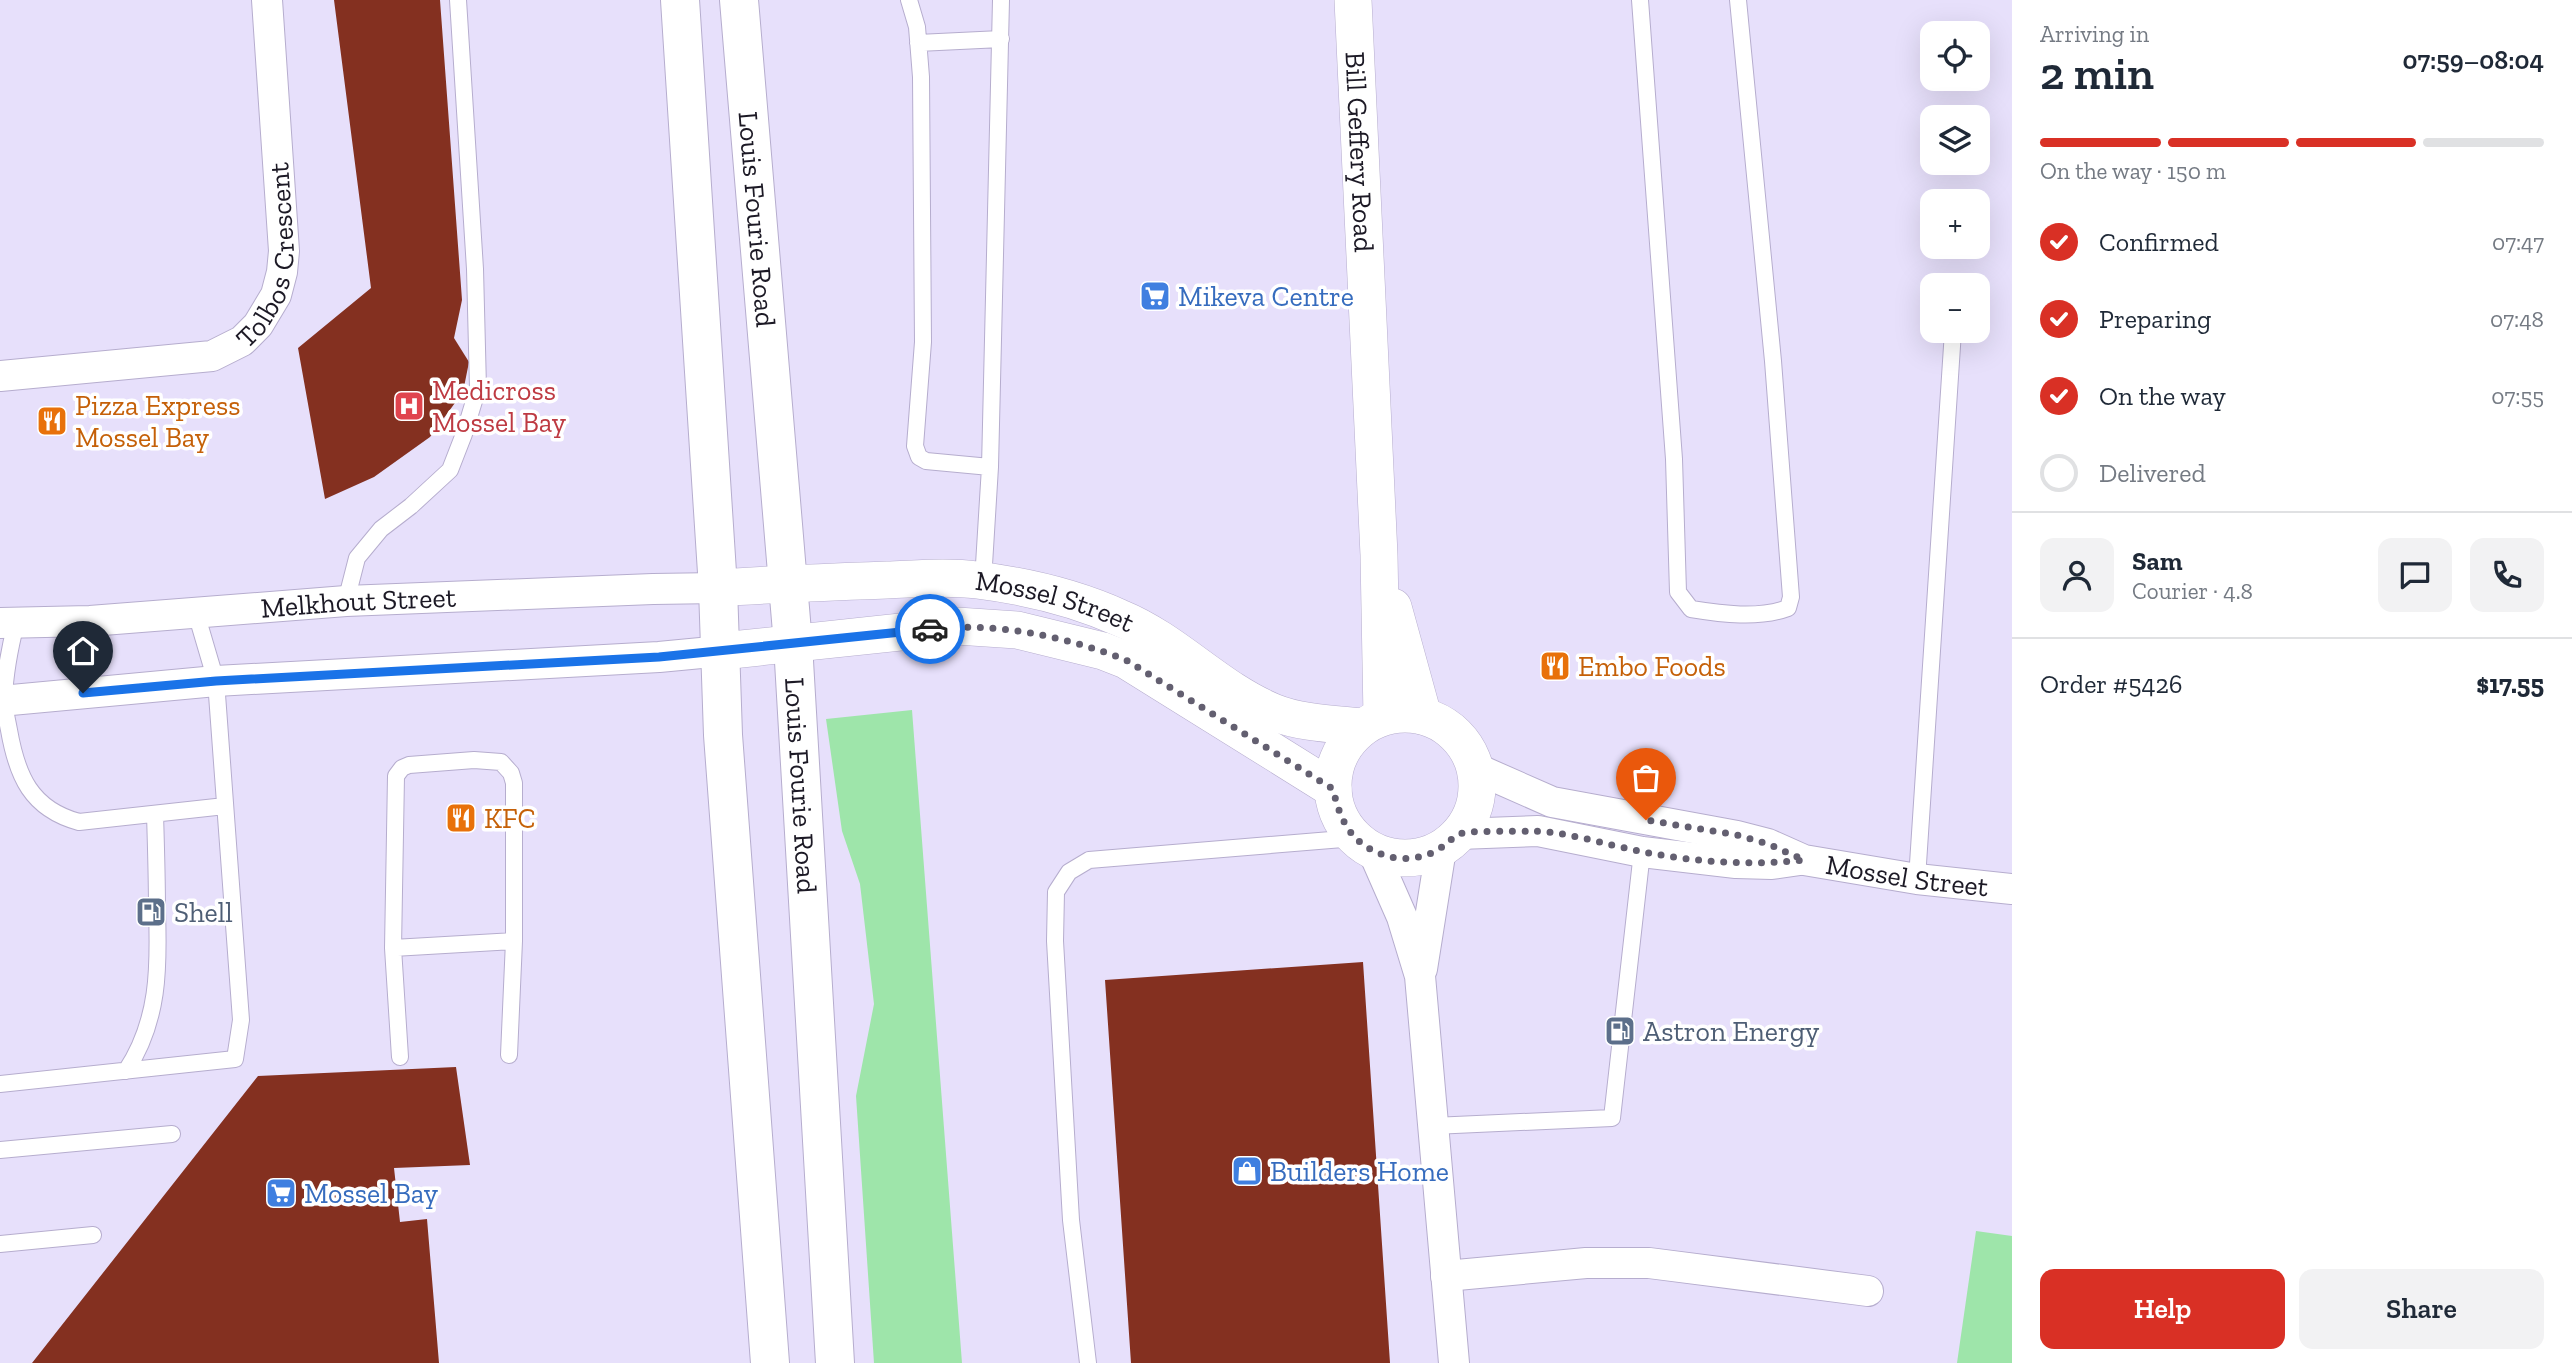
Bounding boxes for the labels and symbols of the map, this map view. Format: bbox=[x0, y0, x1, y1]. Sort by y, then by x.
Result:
street label: Bill Geffery Road bbox=[1338, 51, 1381, 253]
street label: Louis Fourie Road bbox=[731, 110, 782, 328]
street label: Tolbos Crescent bbox=[229, 161, 301, 354]
supermarket icon: Mikeva Centre bbox=[1138, 279, 1172, 313]
place label: Mikeva Centre bbox=[1178, 280, 1354, 313]
place label: Medicross Mossel Bay bbox=[432, 374, 567, 439]
place label: Pizza Express Mossel Bay bbox=[75, 389, 240, 454]
hospital icon: Medicross Mossel Bay bbox=[392, 389, 426, 423]
restaurant icon: Pizza Express Mossel Bay bbox=[35, 404, 69, 438]
street label: Mossel Street bbox=[973, 564, 1140, 639]
street label: Melkhout Street bbox=[259, 581, 457, 625]
courier bbox=[895, 594, 965, 664]
pin bbox=[53, 621, 113, 693]
restaurant icon: Embo Foods bbox=[1538, 649, 1572, 683]
place label: Embo Foods bbox=[1578, 650, 1726, 683]
street label: Louis Fourie Road bbox=[778, 677, 824, 894]
pin bbox=[1616, 748, 1676, 820]
restaurant icon: KFC bbox=[444, 801, 478, 835]
place label: KFC bbox=[484, 802, 536, 835]
street label: Mossel Street bbox=[1823, 848, 1991, 903]
fuel station icon: Shell bbox=[134, 895, 168, 929]
place label: Shell bbox=[174, 896, 233, 929]
fuel station icon: Astron Energy bbox=[1603, 1014, 1637, 1048]
place label: Astron Energy bbox=[1643, 1015, 1820, 1048]
shop icon: Builders Home bbox=[1230, 1154, 1264, 1188]
place label: Builders Home bbox=[1270, 1155, 1449, 1188]
supermarket icon: Mossel Bay bbox=[264, 1176, 298, 1210]
place label: Mossel Bay bbox=[304, 1177, 439, 1210]

